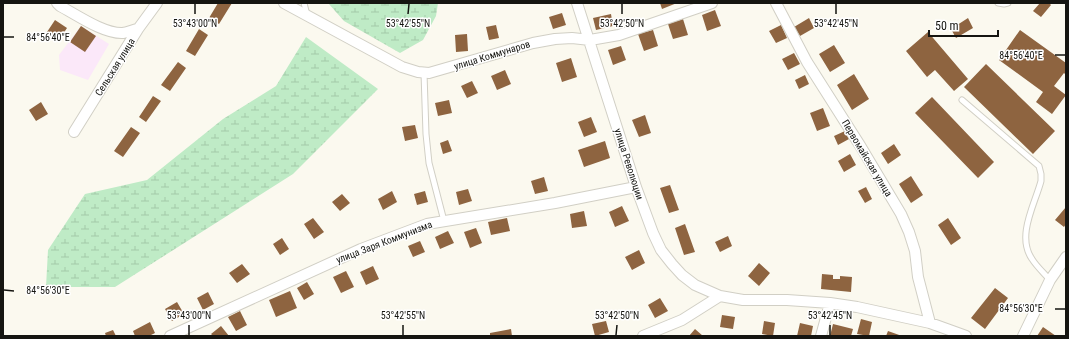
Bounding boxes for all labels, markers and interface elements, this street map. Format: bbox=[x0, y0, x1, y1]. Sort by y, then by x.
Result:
scale bar bbox=[929, 12, 998, 38]
text: 53°43'00"N bbox=[173, 18, 217, 29]
text: 53°42'55"N bbox=[386, 18, 430, 29]
text: 53°42'50"N bbox=[600, 18, 644, 29]
text: 53°42'45"N bbox=[814, 18, 858, 29]
text: 50 m bbox=[935, 19, 959, 33]
text: 84°56'40"E bbox=[26, 32, 70, 43]
street label: Сельская улица bbox=[93, 36, 137, 98]
street label: улица Коммунаров bbox=[453, 38, 531, 72]
text: 84°56'40"E bbox=[999, 50, 1043, 61]
street label: Первомайская улица bbox=[840, 118, 894, 199]
street label: улица Революции bbox=[612, 127, 646, 201]
street label: улица Заря Коммунизма bbox=[334, 219, 434, 265]
text: 84°56'30"E bbox=[26, 285, 70, 296]
text: 84°56'30"E bbox=[999, 303, 1043, 314]
text: 53°43'00"N bbox=[167, 310, 211, 321]
text: 53°42'55"N bbox=[381, 310, 425, 321]
text: 53°42'50"N bbox=[595, 310, 639, 321]
text: 53°42'45"N bbox=[808, 310, 852, 321]

